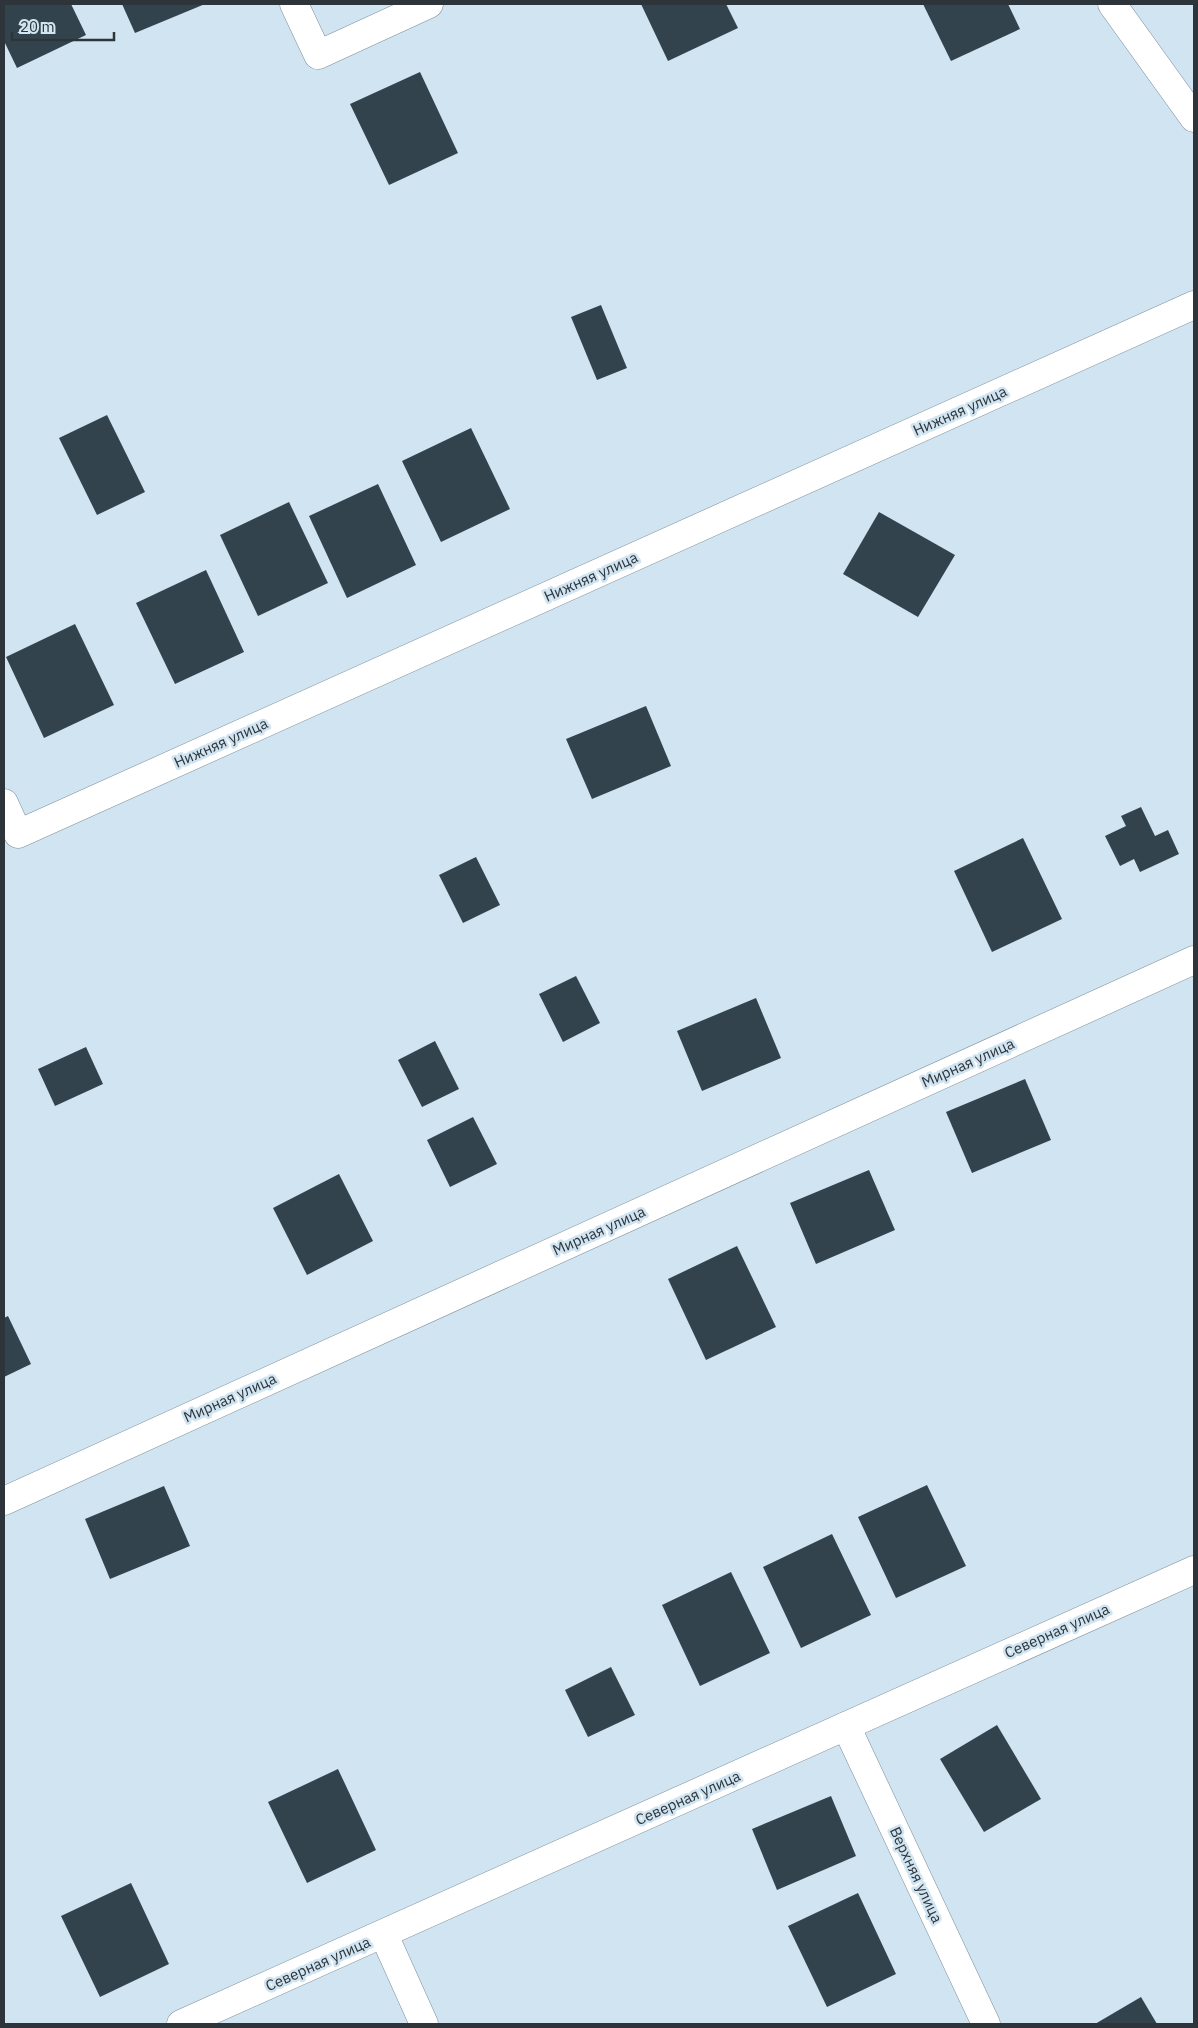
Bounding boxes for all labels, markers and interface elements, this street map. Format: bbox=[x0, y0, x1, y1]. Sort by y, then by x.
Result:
scale bar bbox=[12, 10, 115, 42]
text: 20 m bbox=[20, 17, 55, 36]
street label: Нижняя улица bbox=[910, 381, 1010, 440]
street label: Нижняя улица bbox=[541, 547, 641, 606]
street label: Нижняя улица bbox=[171, 713, 271, 772]
street label: Мирная улица bbox=[918, 1034, 1017, 1091]
street label: Мирная улица bbox=[549, 1202, 648, 1259]
street label: Мирная улица bbox=[180, 1369, 279, 1426]
street label: Северная улица bbox=[1001, 1599, 1112, 1662]
street label: Северная улица bbox=[632, 1766, 743, 1829]
street label: Верхняя улица bbox=[886, 1824, 947, 1926]
street label: Северная улица bbox=[262, 1932, 373, 1995]

